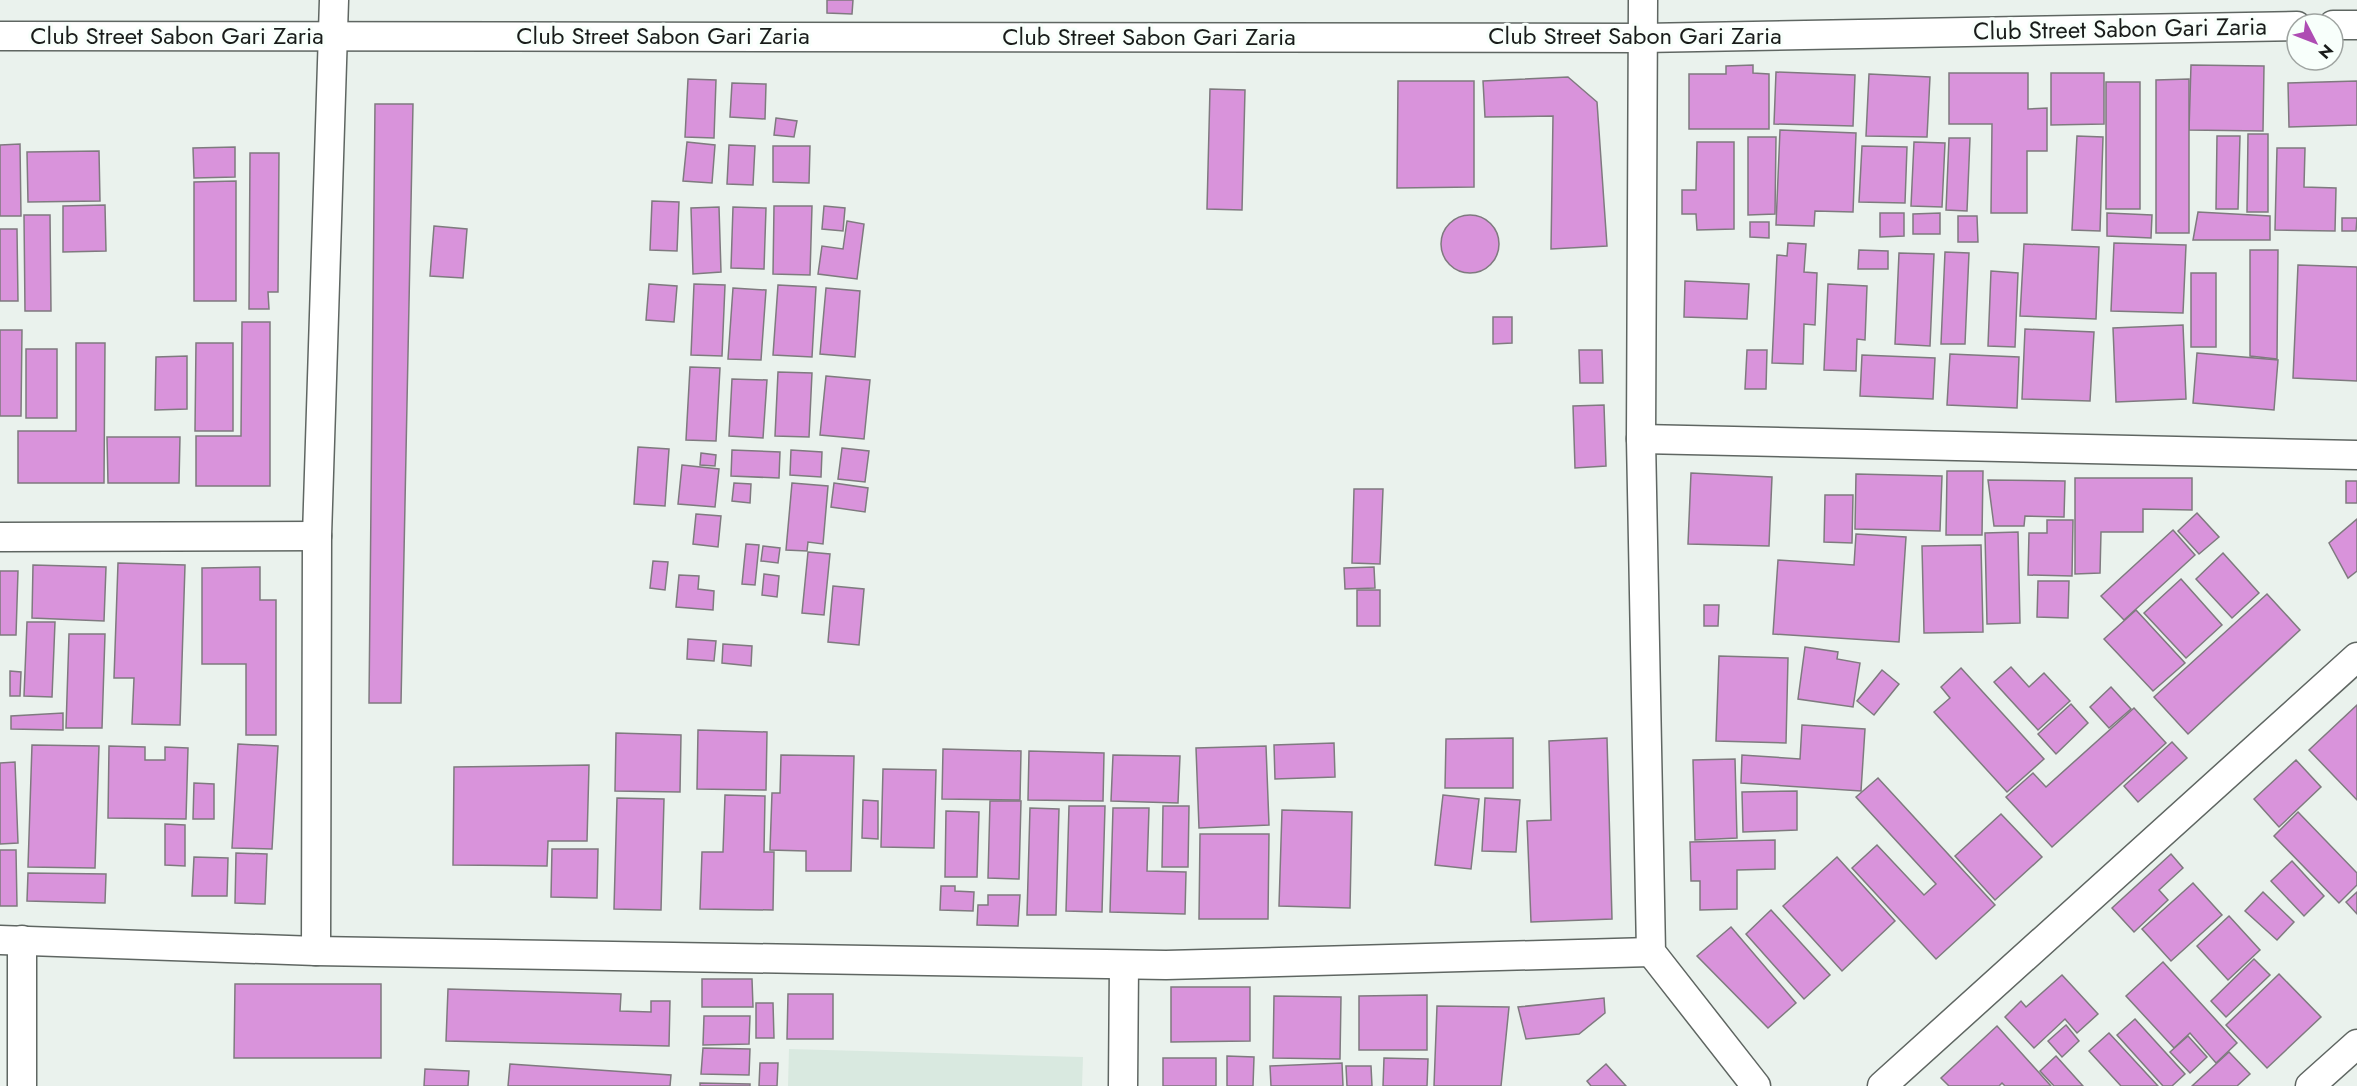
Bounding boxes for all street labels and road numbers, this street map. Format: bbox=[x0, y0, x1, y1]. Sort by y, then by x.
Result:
street label: Club Street Sabon Gari Zaria bbox=[1973, 8, 2267, 49]
street label: Club Street Sabon Gari Zaria bbox=[30, 18, 324, 53]
street label: Club Street Sabon Gari Zaria bbox=[516, 18, 810, 53]
street label: Club Street Sabon Gari Zaria bbox=[1488, 18, 1782, 53]
street label: Club Street Sabon Gari Zaria bbox=[1002, 19, 1296, 54]

